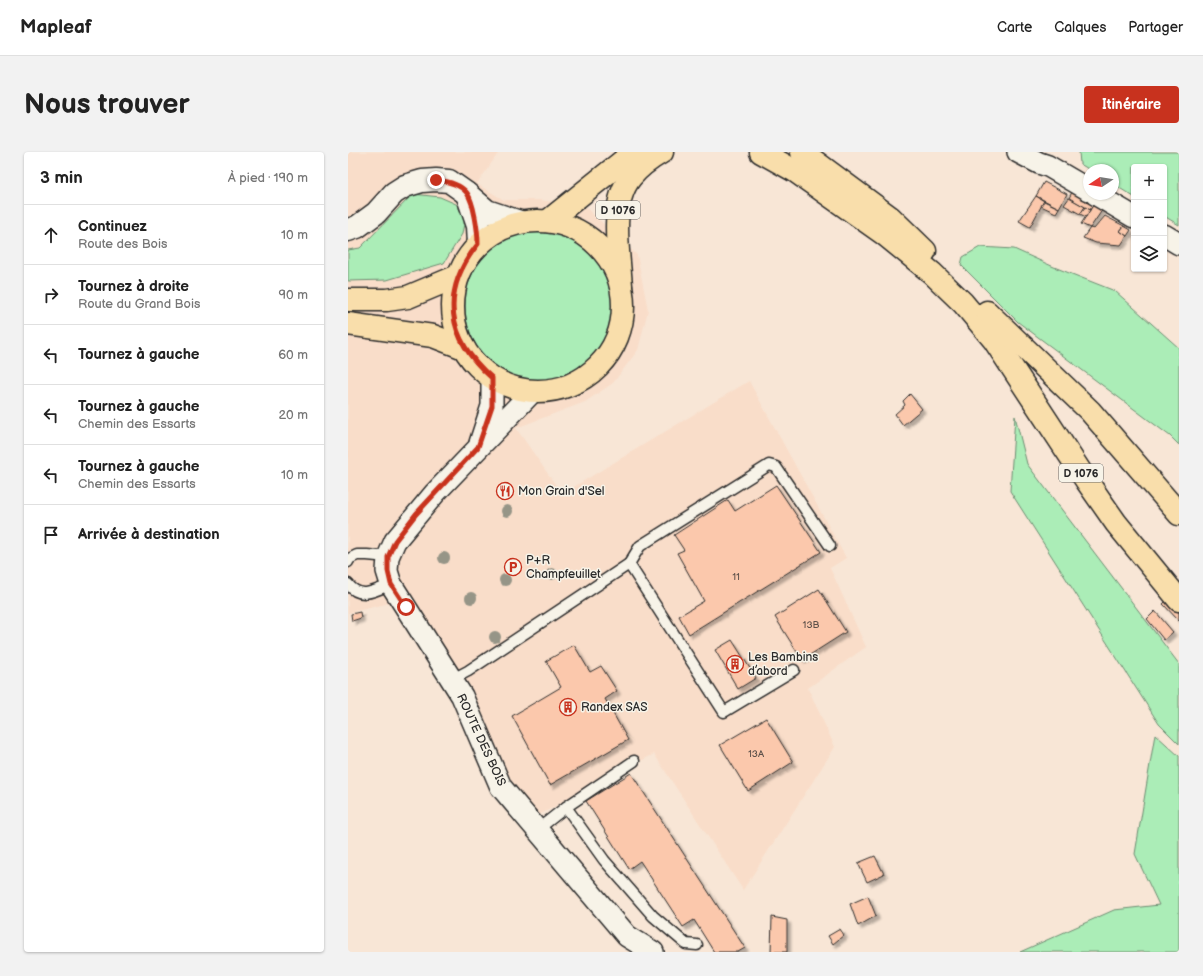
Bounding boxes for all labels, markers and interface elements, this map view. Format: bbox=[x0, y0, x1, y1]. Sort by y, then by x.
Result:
text: Mapleaf bbox=[20, 16, 92, 39]
text: Carte bbox=[997, 19, 1032, 36]
text: Calques bbox=[1054, 19, 1106, 36]
text: Partager bbox=[1128, 19, 1183, 36]
button: Itinéraire bbox=[1084, 86, 1179, 123]
text: Nous trouver bbox=[24, 88, 190, 121]
north arrow bbox=[1083, 164, 1119, 200]
map controls bbox=[1131, 164, 1167, 272]
button: + bbox=[1131, 164, 1167, 200]
text: 3 min bbox=[40, 168, 83, 188]
text: À pied · 190 m bbox=[228, 170, 308, 186]
route end bbox=[427, 171, 445, 189]
button: − bbox=[1131, 200, 1167, 236]
road number: D 1076 bbox=[596, 201, 640, 219]
text: Continuez bbox=[78, 217, 147, 236]
icon: ahead bbox=[40, 224, 62, 246]
text: 10 m bbox=[281, 227, 308, 243]
text: Route des Bois bbox=[78, 236, 167, 252]
button: layers bbox=[1131, 236, 1167, 272]
text: Tournez à droite bbox=[78, 277, 189, 296]
icon: right bbox=[40, 284, 62, 306]
text: 90 m bbox=[279, 287, 308, 303]
text: Route du Grand Bois bbox=[78, 296, 200, 312]
icon: left bbox=[40, 344, 62, 366]
text: Tournez à gauche bbox=[78, 345, 199, 364]
text: 60 m bbox=[278, 347, 308, 363]
text: Tournez à gauche bbox=[78, 397, 199, 416]
icon: left bbox=[40, 404, 62, 426]
text: 20 m bbox=[278, 407, 308, 423]
text: Chemin des Essarts bbox=[78, 416, 196, 432]
text: Tournez à gauche bbox=[78, 457, 199, 476]
icon: left bbox=[40, 464, 62, 486]
road number: D 1076 bbox=[1059, 464, 1103, 482]
text: 10 m bbox=[281, 467, 308, 483]
text: Chemin des Essarts bbox=[78, 476, 196, 492]
restaurant icon: Mon Grain d'Sel bbox=[495, 481, 515, 501]
place label: Mon Grain d'Sel bbox=[518, 484, 605, 499]
icon: arrive bbox=[40, 524, 62, 546]
text: Arrivée à destination bbox=[78, 525, 220, 544]
place label: P+R Champfeuillet bbox=[526, 553, 601, 582]
parking icon: P+R Champfeuillet bbox=[503, 557, 523, 577]
house number: 11 bbox=[732, 571, 740, 583]
route start bbox=[397, 598, 415, 616]
house number: 13B bbox=[803, 619, 820, 631]
place label: Les Bambins d’abord bbox=[748, 650, 818, 679]
building icon: Les Bambins d’abord bbox=[725, 654, 745, 674]
street label: ROUTE DES BOIS bbox=[453, 691, 509, 789]
building icon: Randex SAS bbox=[558, 697, 578, 717]
place label: Randex SAS bbox=[581, 700, 647, 715]
house number: 13A bbox=[748, 748, 765, 760]

